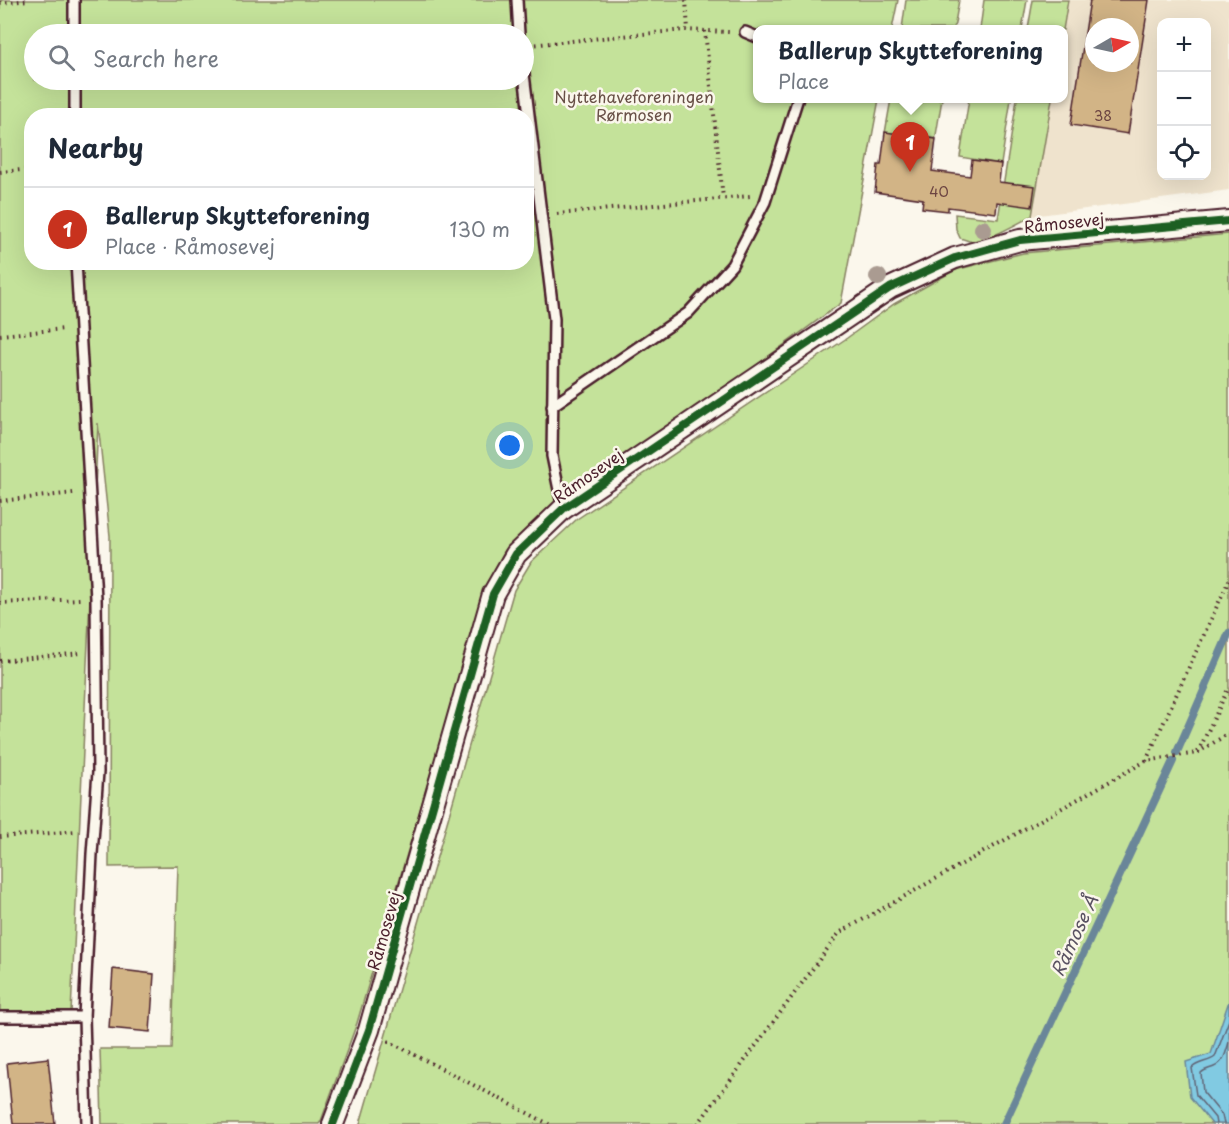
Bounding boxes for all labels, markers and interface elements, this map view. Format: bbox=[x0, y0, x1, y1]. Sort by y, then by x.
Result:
north arrow bbox=[1085, 18, 1139, 72]
map controls bbox=[1157, 18, 1211, 180]
button: + bbox=[1157, 18, 1211, 72]
search box bbox=[24, 24, 534, 90]
popup bbox=[753, 25, 1068, 103]
text: Ballerup Skytteforening bbox=[778, 33, 1043, 66]
icon: search bbox=[45, 41, 78, 74]
text: Search here bbox=[93, 41, 219, 74]
text: Place bbox=[778, 66, 829, 96]
button: − bbox=[1157, 72, 1211, 126]
park label: Nyttehaveforeningen Rørmosen bbox=[554, 84, 714, 126]
house number: 38 bbox=[1094, 105, 1112, 126]
pin: 1 bbox=[890, 122, 930, 172]
button: locate bbox=[1157, 126, 1211, 180]
text: Nearby bbox=[48, 128, 143, 167]
house number: 40 bbox=[929, 181, 949, 202]
text: Ballerup Skytteforening bbox=[105, 198, 370, 231]
street label: Råmosevej bbox=[1022, 206, 1105, 238]
text: 1 bbox=[63, 214, 72, 244]
text: 130 m bbox=[450, 214, 510, 244]
text: Place · Råmosevej bbox=[105, 231, 275, 261]
your location bbox=[495, 431, 524, 460]
street label: Råmosevej bbox=[547, 442, 627, 508]
street label: Råmosevej bbox=[360, 889, 406, 973]
water label: Råmose Å bbox=[1043, 890, 1105, 980]

